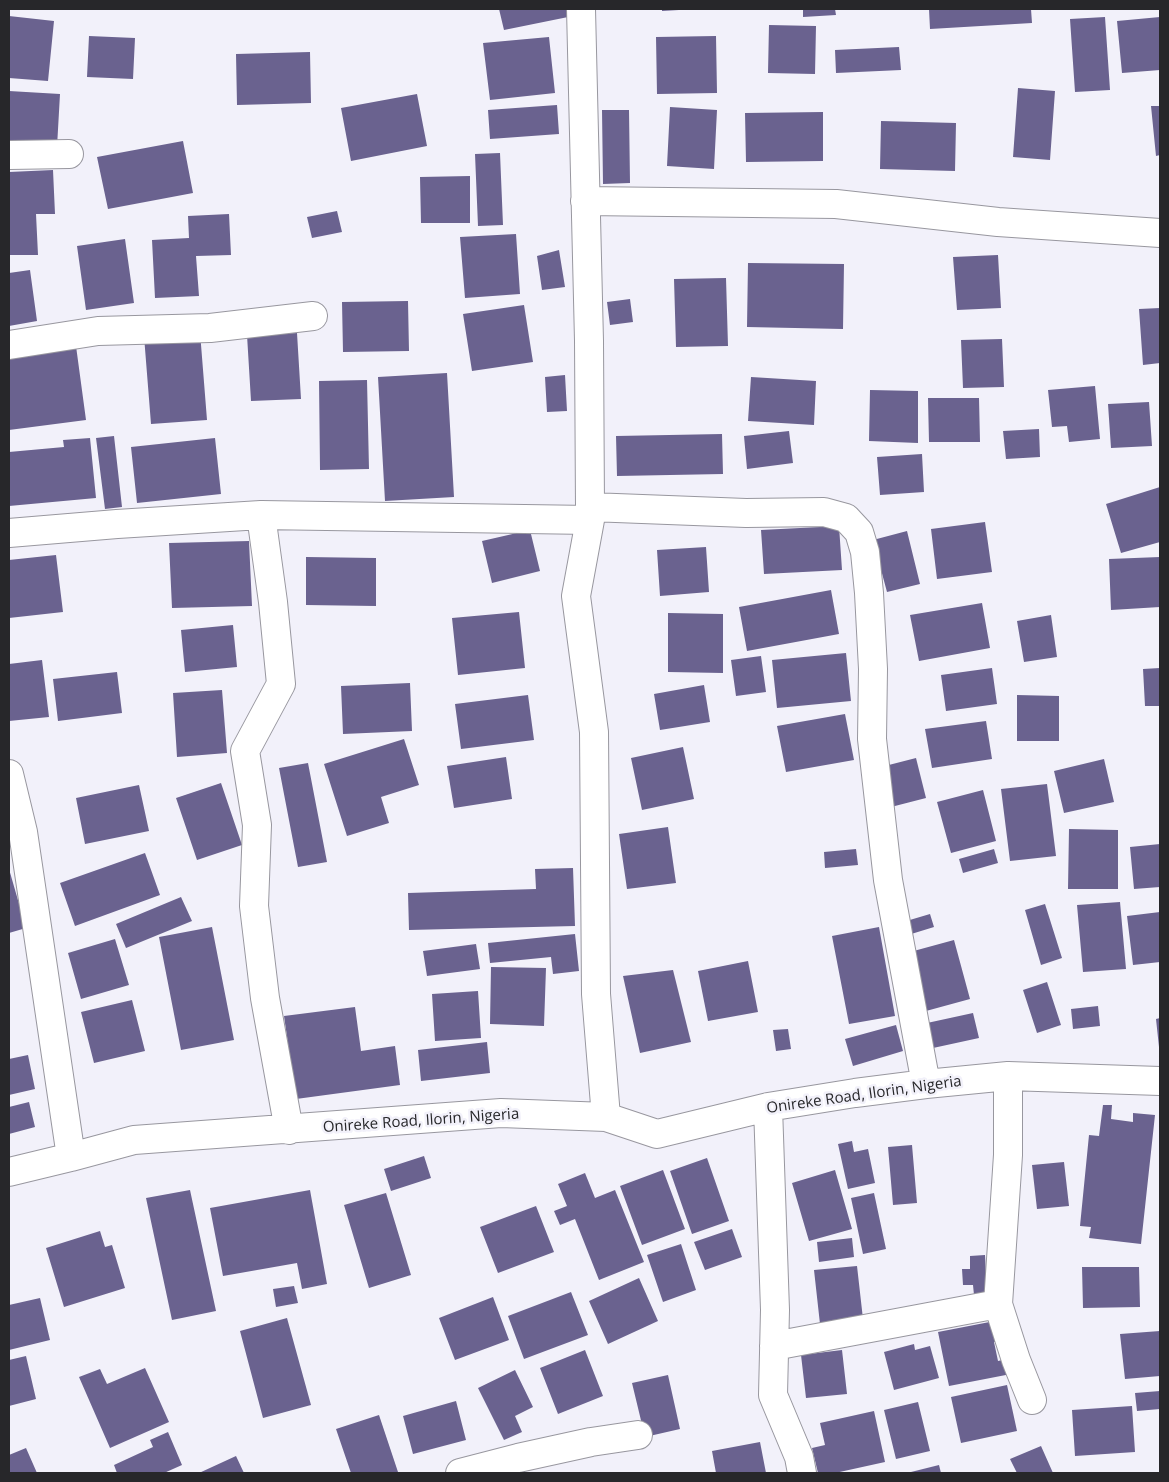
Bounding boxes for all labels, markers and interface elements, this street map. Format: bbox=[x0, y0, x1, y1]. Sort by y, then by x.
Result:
street label: Onireke Road, Ilorin, Nigeria bbox=[765, 1072, 963, 1118]
street label: Onireke Road, Ilorin, Nigeria bbox=[322, 1105, 520, 1137]

